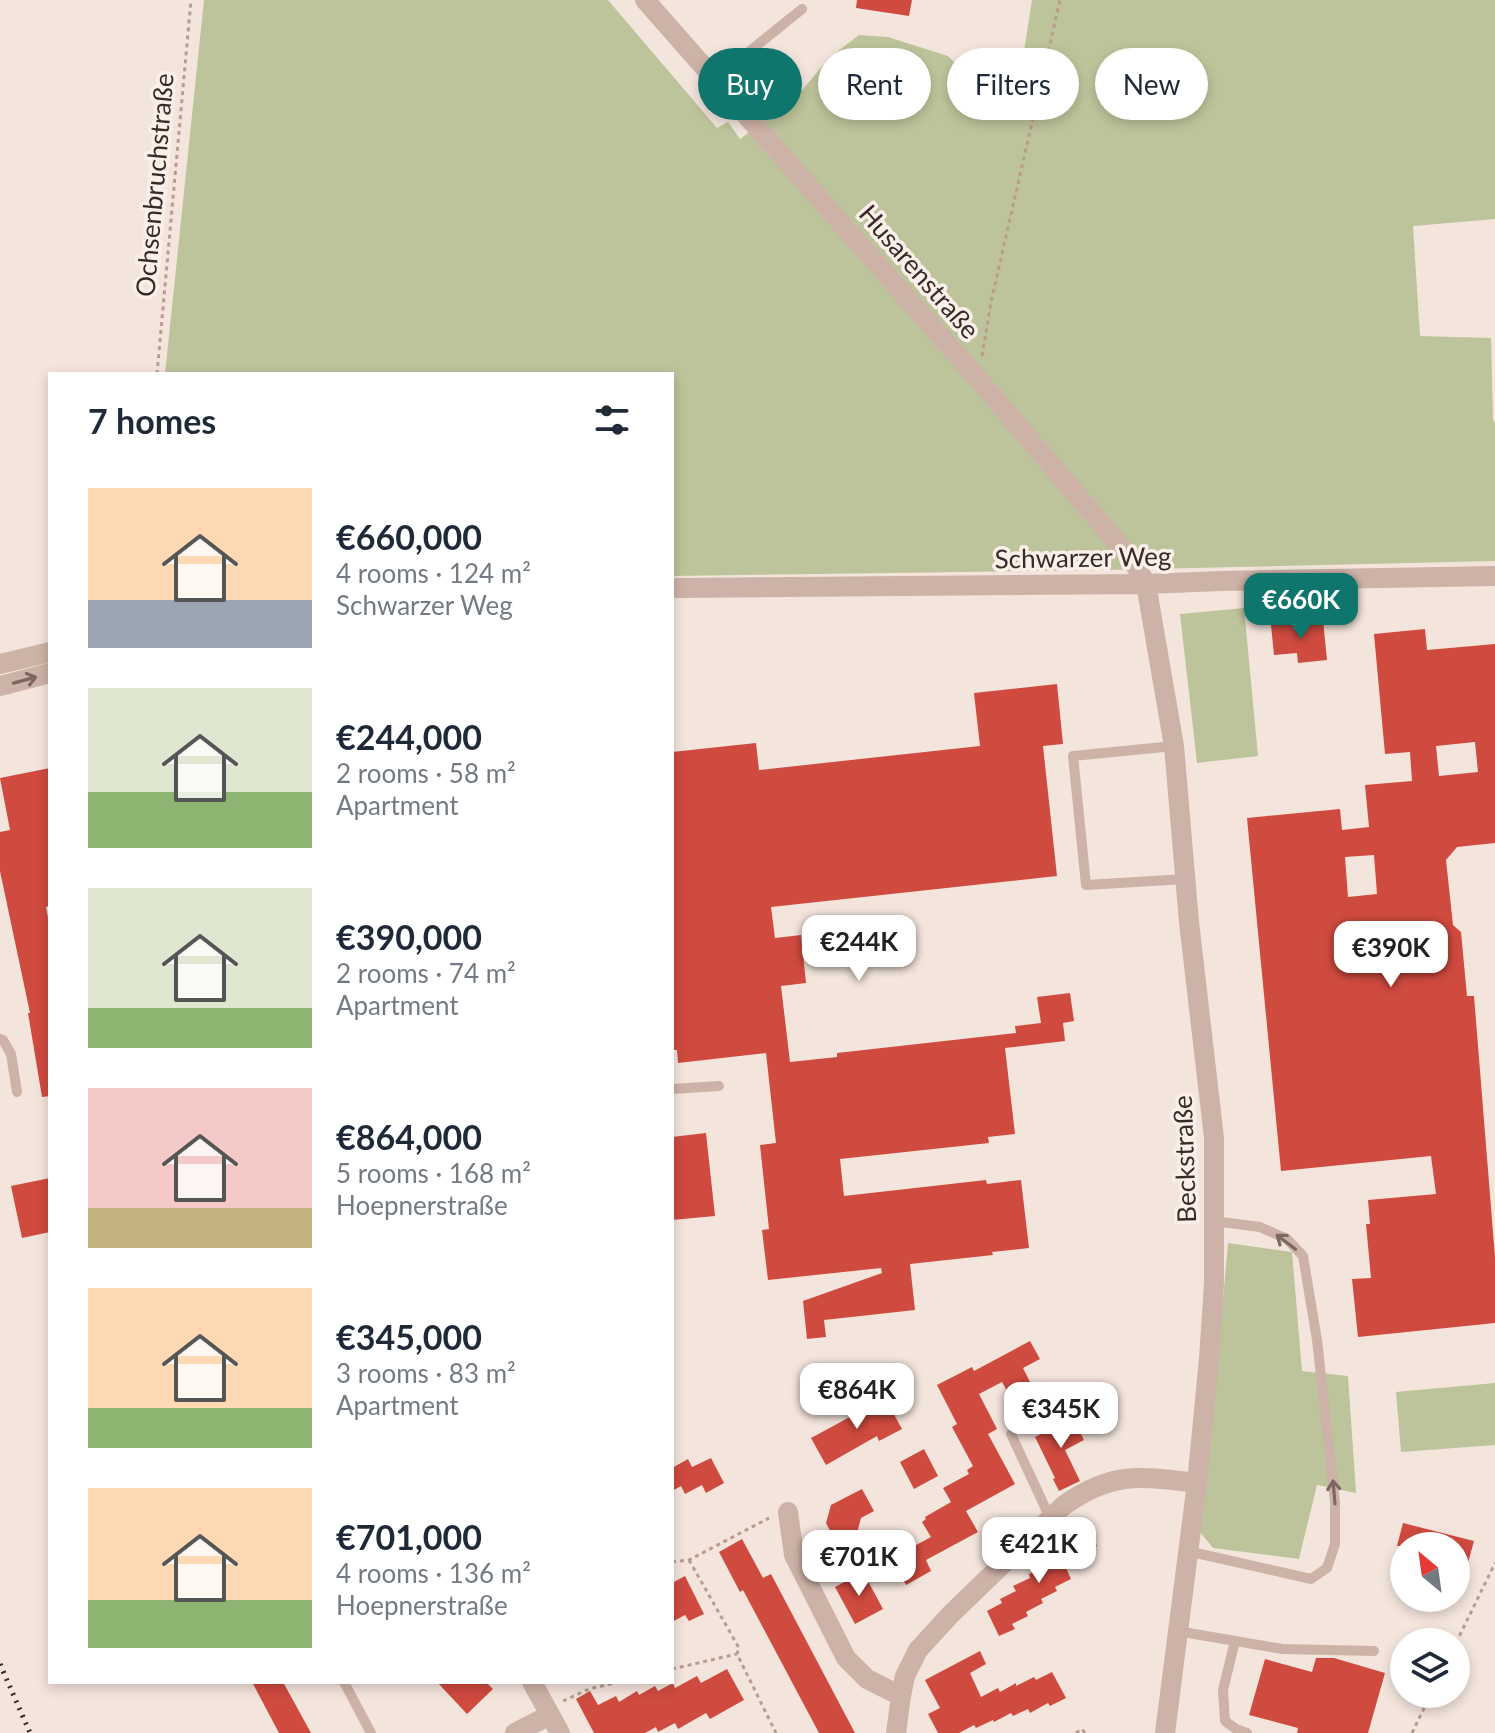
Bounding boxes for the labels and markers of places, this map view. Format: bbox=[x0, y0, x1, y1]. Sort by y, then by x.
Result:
pin: €660K bbox=[1245, 573, 1357, 641]
pin: €244K bbox=[803, 915, 915, 983]
pin: €390K bbox=[1335, 921, 1447, 989]
pin: €864K bbox=[801, 1363, 913, 1431]
pin: €345K bbox=[1005, 1382, 1117, 1450]
pin: €421K bbox=[983, 1517, 1095, 1585]
pin: €701K bbox=[803, 1530, 915, 1598]

